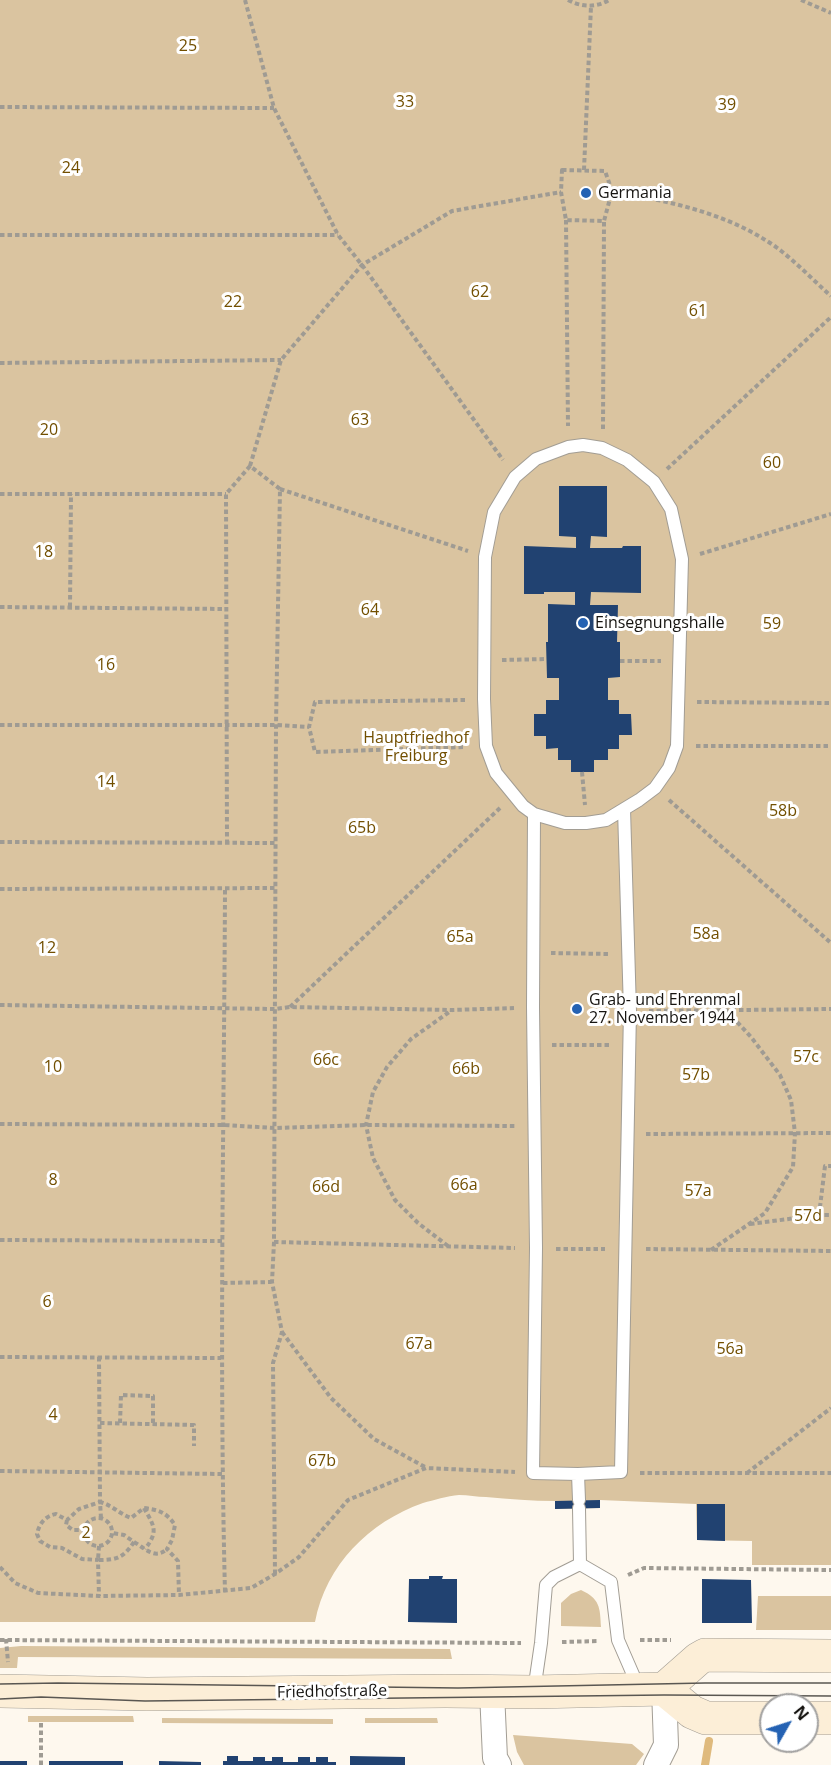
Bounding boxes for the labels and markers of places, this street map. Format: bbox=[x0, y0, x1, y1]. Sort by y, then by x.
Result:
place label: Germania bbox=[598, 183, 672, 203]
marker: Germania bbox=[579, 186, 593, 200]
place label: Einsegnungshalle bbox=[595, 613, 725, 633]
marker: Einsegnungshalle bbox=[576, 616, 590, 630]
place label: Grab- und Ehrenmal 27. November 1944 bbox=[589, 990, 741, 1028]
marker: Grab- und Ehrenmal 27. November 1944 bbox=[570, 1002, 584, 1016]

